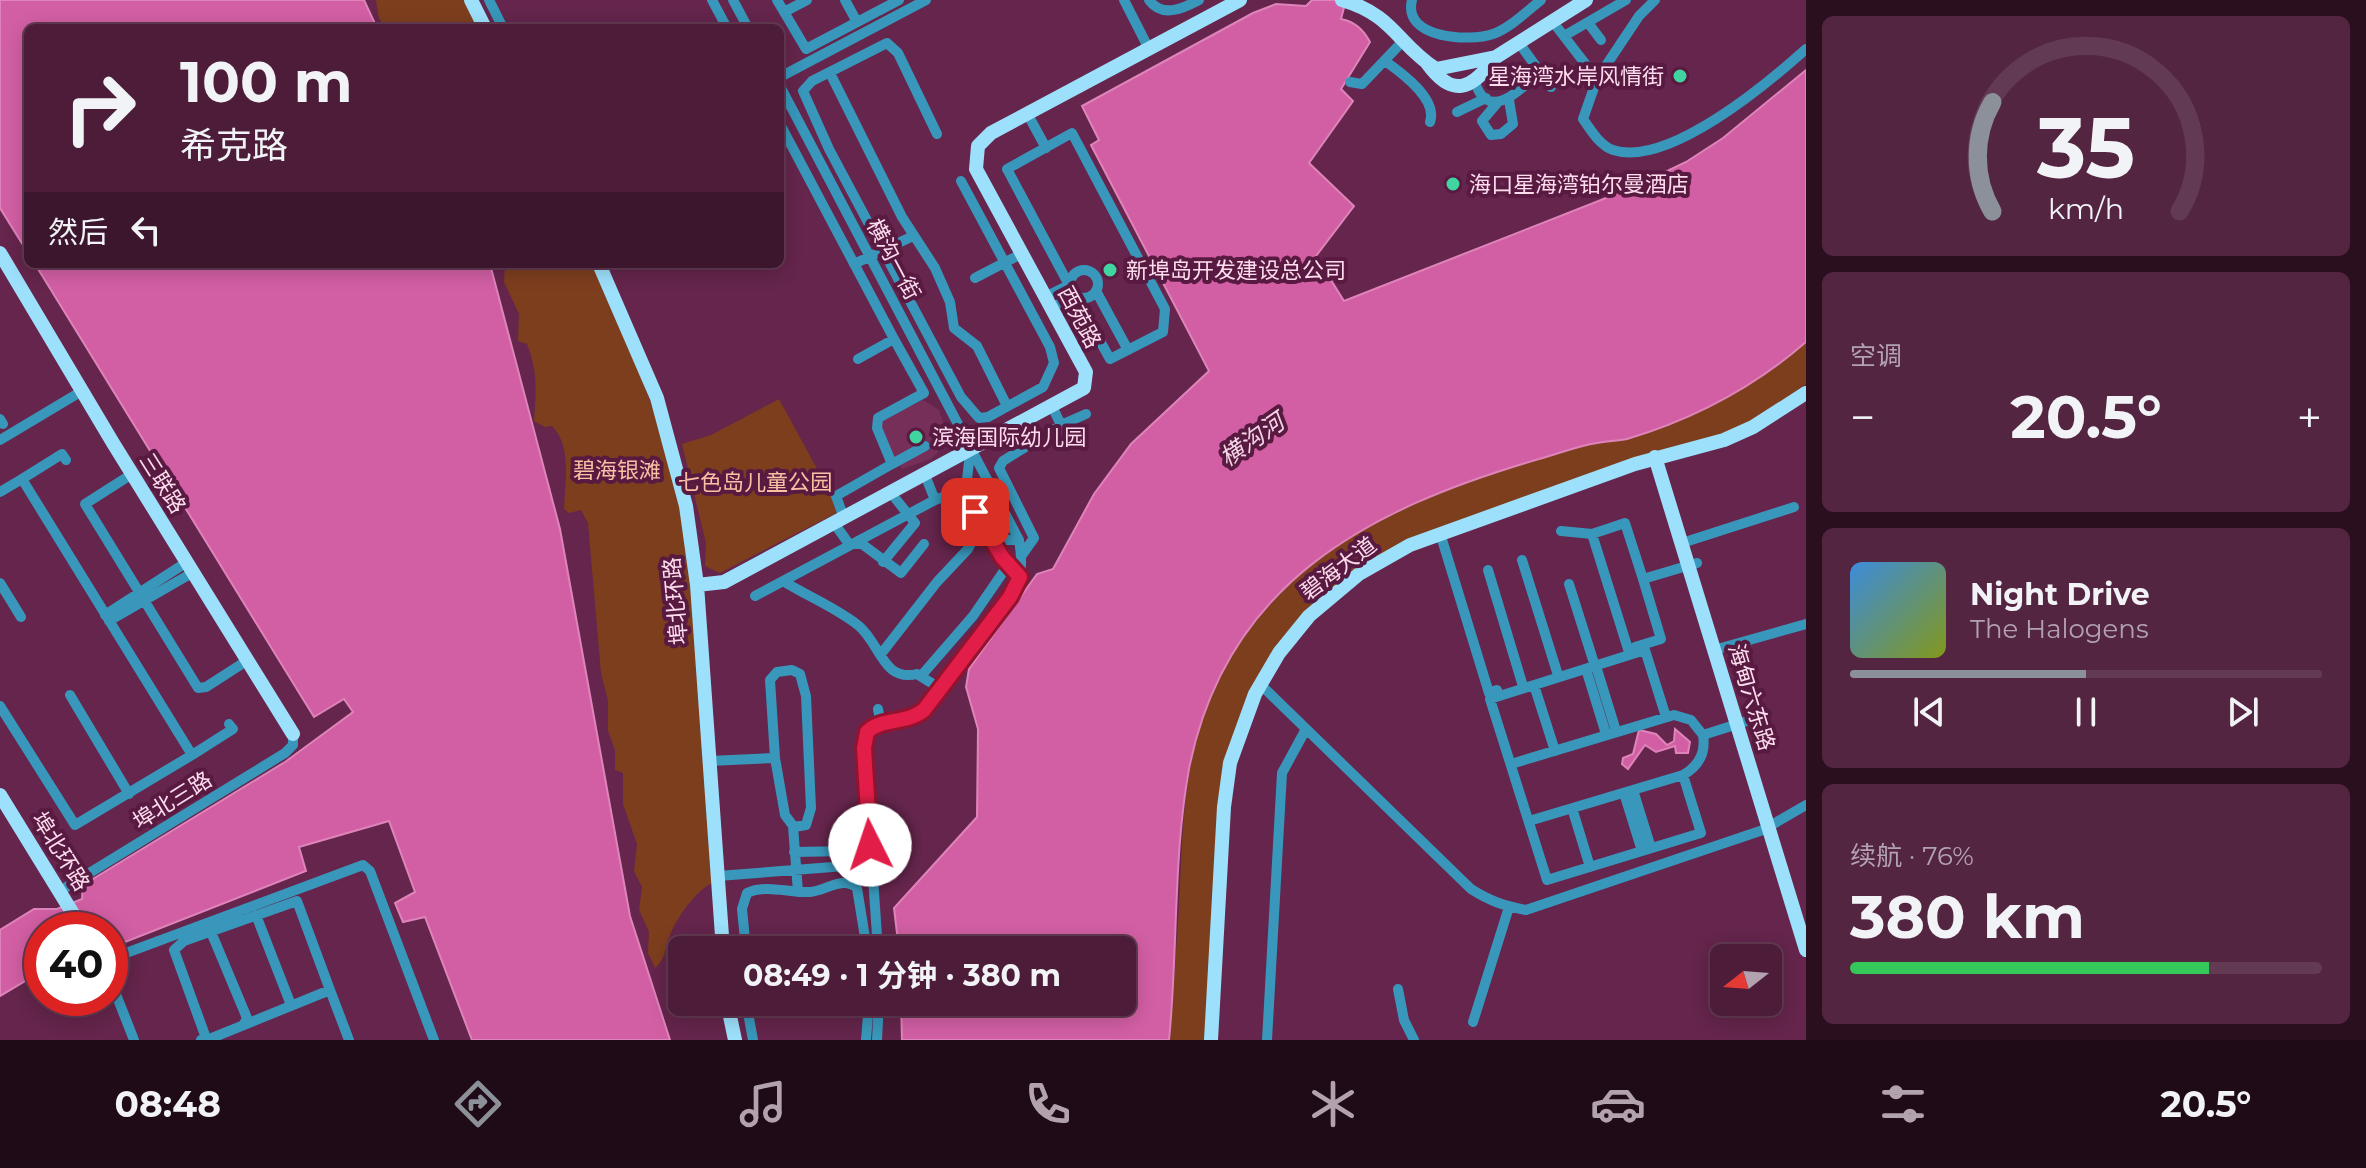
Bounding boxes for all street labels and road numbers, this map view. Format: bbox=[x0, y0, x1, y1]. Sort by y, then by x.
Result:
street label: 横沟一街 bbox=[861, 214, 926, 304]
street label: 西苑路 bbox=[1052, 282, 1107, 353]
street label: 三联路 bbox=[134, 448, 192, 518]
street label: 碧海大道 bbox=[1295, 531, 1382, 606]
street label: 埠北环路 bbox=[658, 556, 693, 646]
street label: 海甸六东路 bbox=[1723, 641, 1781, 754]
street label: 埠北三路 bbox=[128, 766, 217, 835]
street label: 埠北环路 bbox=[26, 807, 95, 896]

